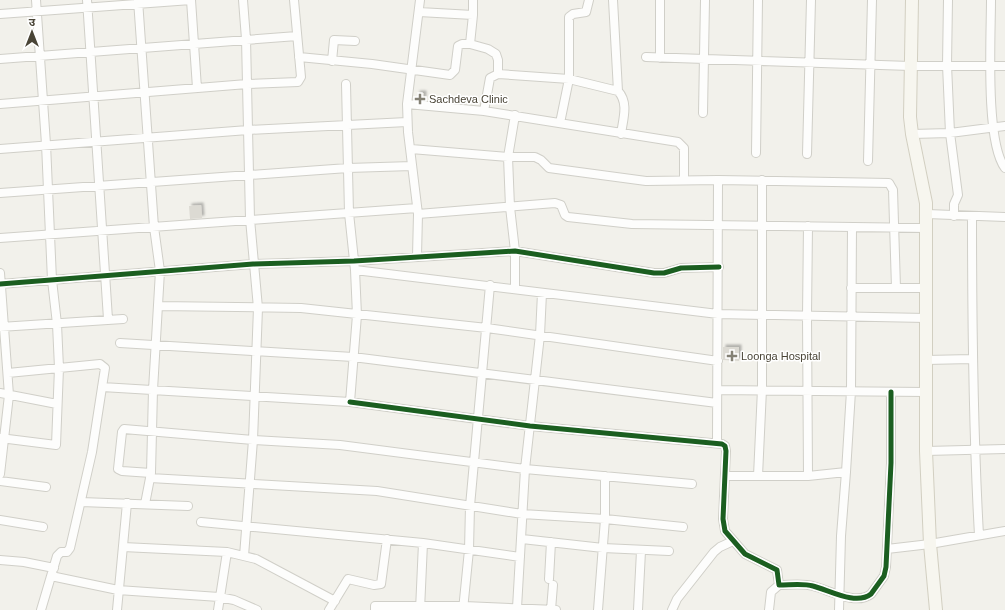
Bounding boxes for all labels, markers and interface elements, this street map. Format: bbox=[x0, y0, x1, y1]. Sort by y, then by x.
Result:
north arrow bbox=[12, 12, 52, 52]
text: उ bbox=[29, 16, 36, 28]
marker: Sachdeva Clinic bbox=[414, 93, 426, 105]
place label: Sachdeva Clinic bbox=[429, 93, 508, 105]
marker: Loonga Hospital bbox=[726, 350, 738, 362]
place label: Loonga Hospital bbox=[741, 350, 821, 362]

